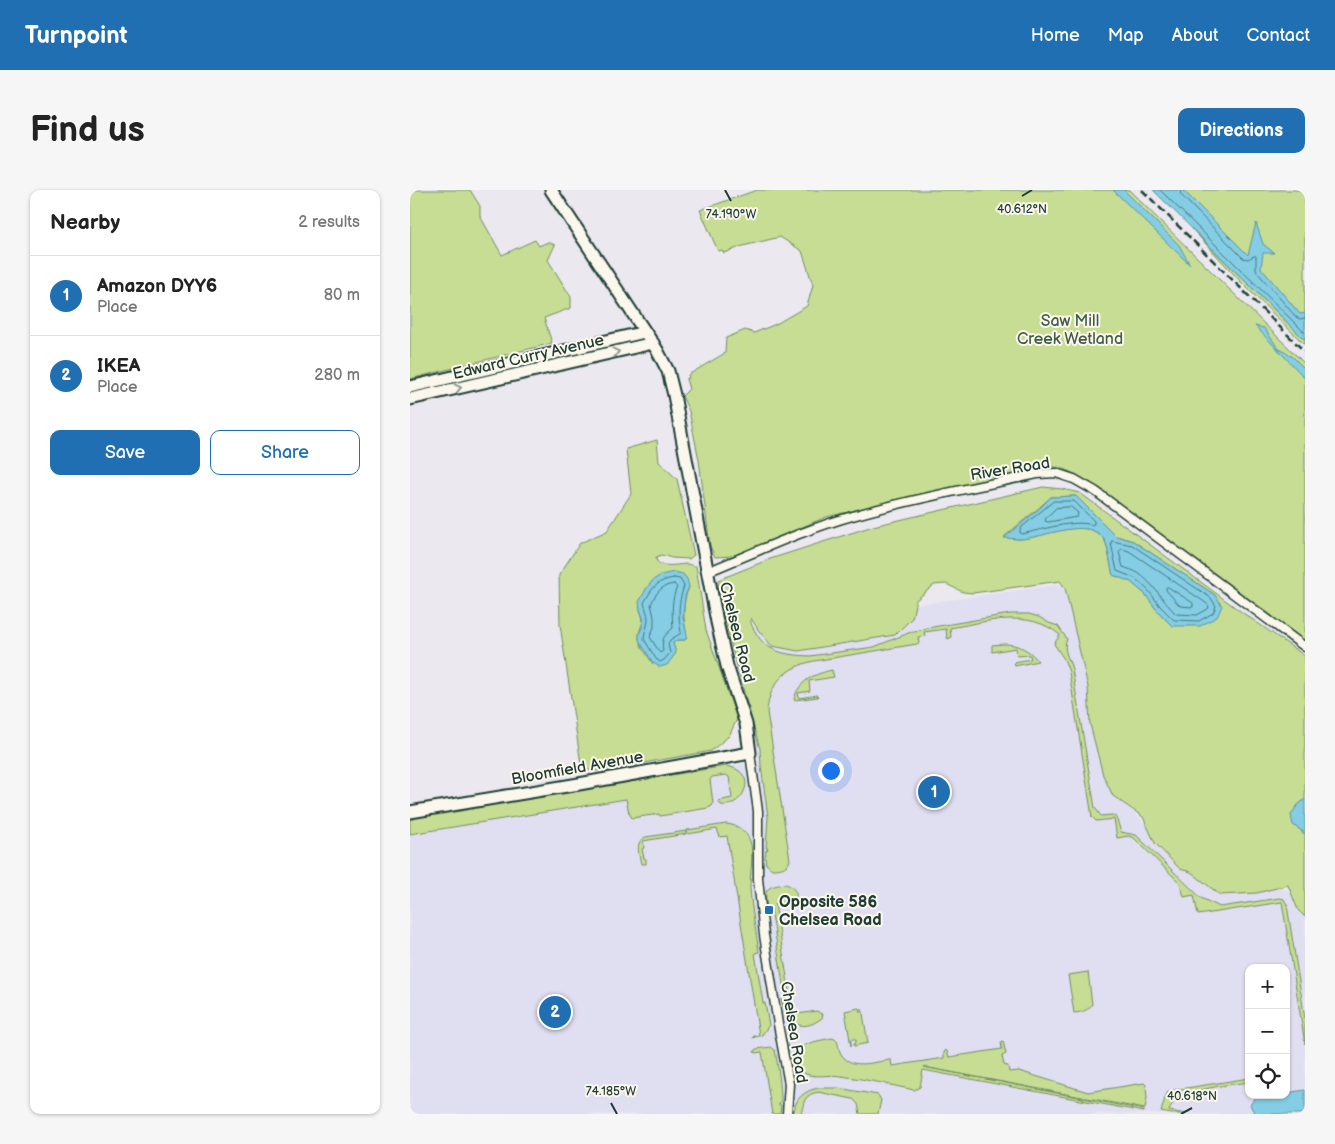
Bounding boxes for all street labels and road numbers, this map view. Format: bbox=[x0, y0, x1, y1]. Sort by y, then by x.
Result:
street label: Edward Curry Avenue bbox=[451, 331, 606, 384]
street label: River Road bbox=[969, 454, 1051, 485]
street label: Chelsea Road bbox=[715, 580, 758, 685]
street label: Bloomfield Avenue bbox=[510, 747, 645, 789]
street label: Chelsea Road bbox=[776, 980, 811, 1084]

